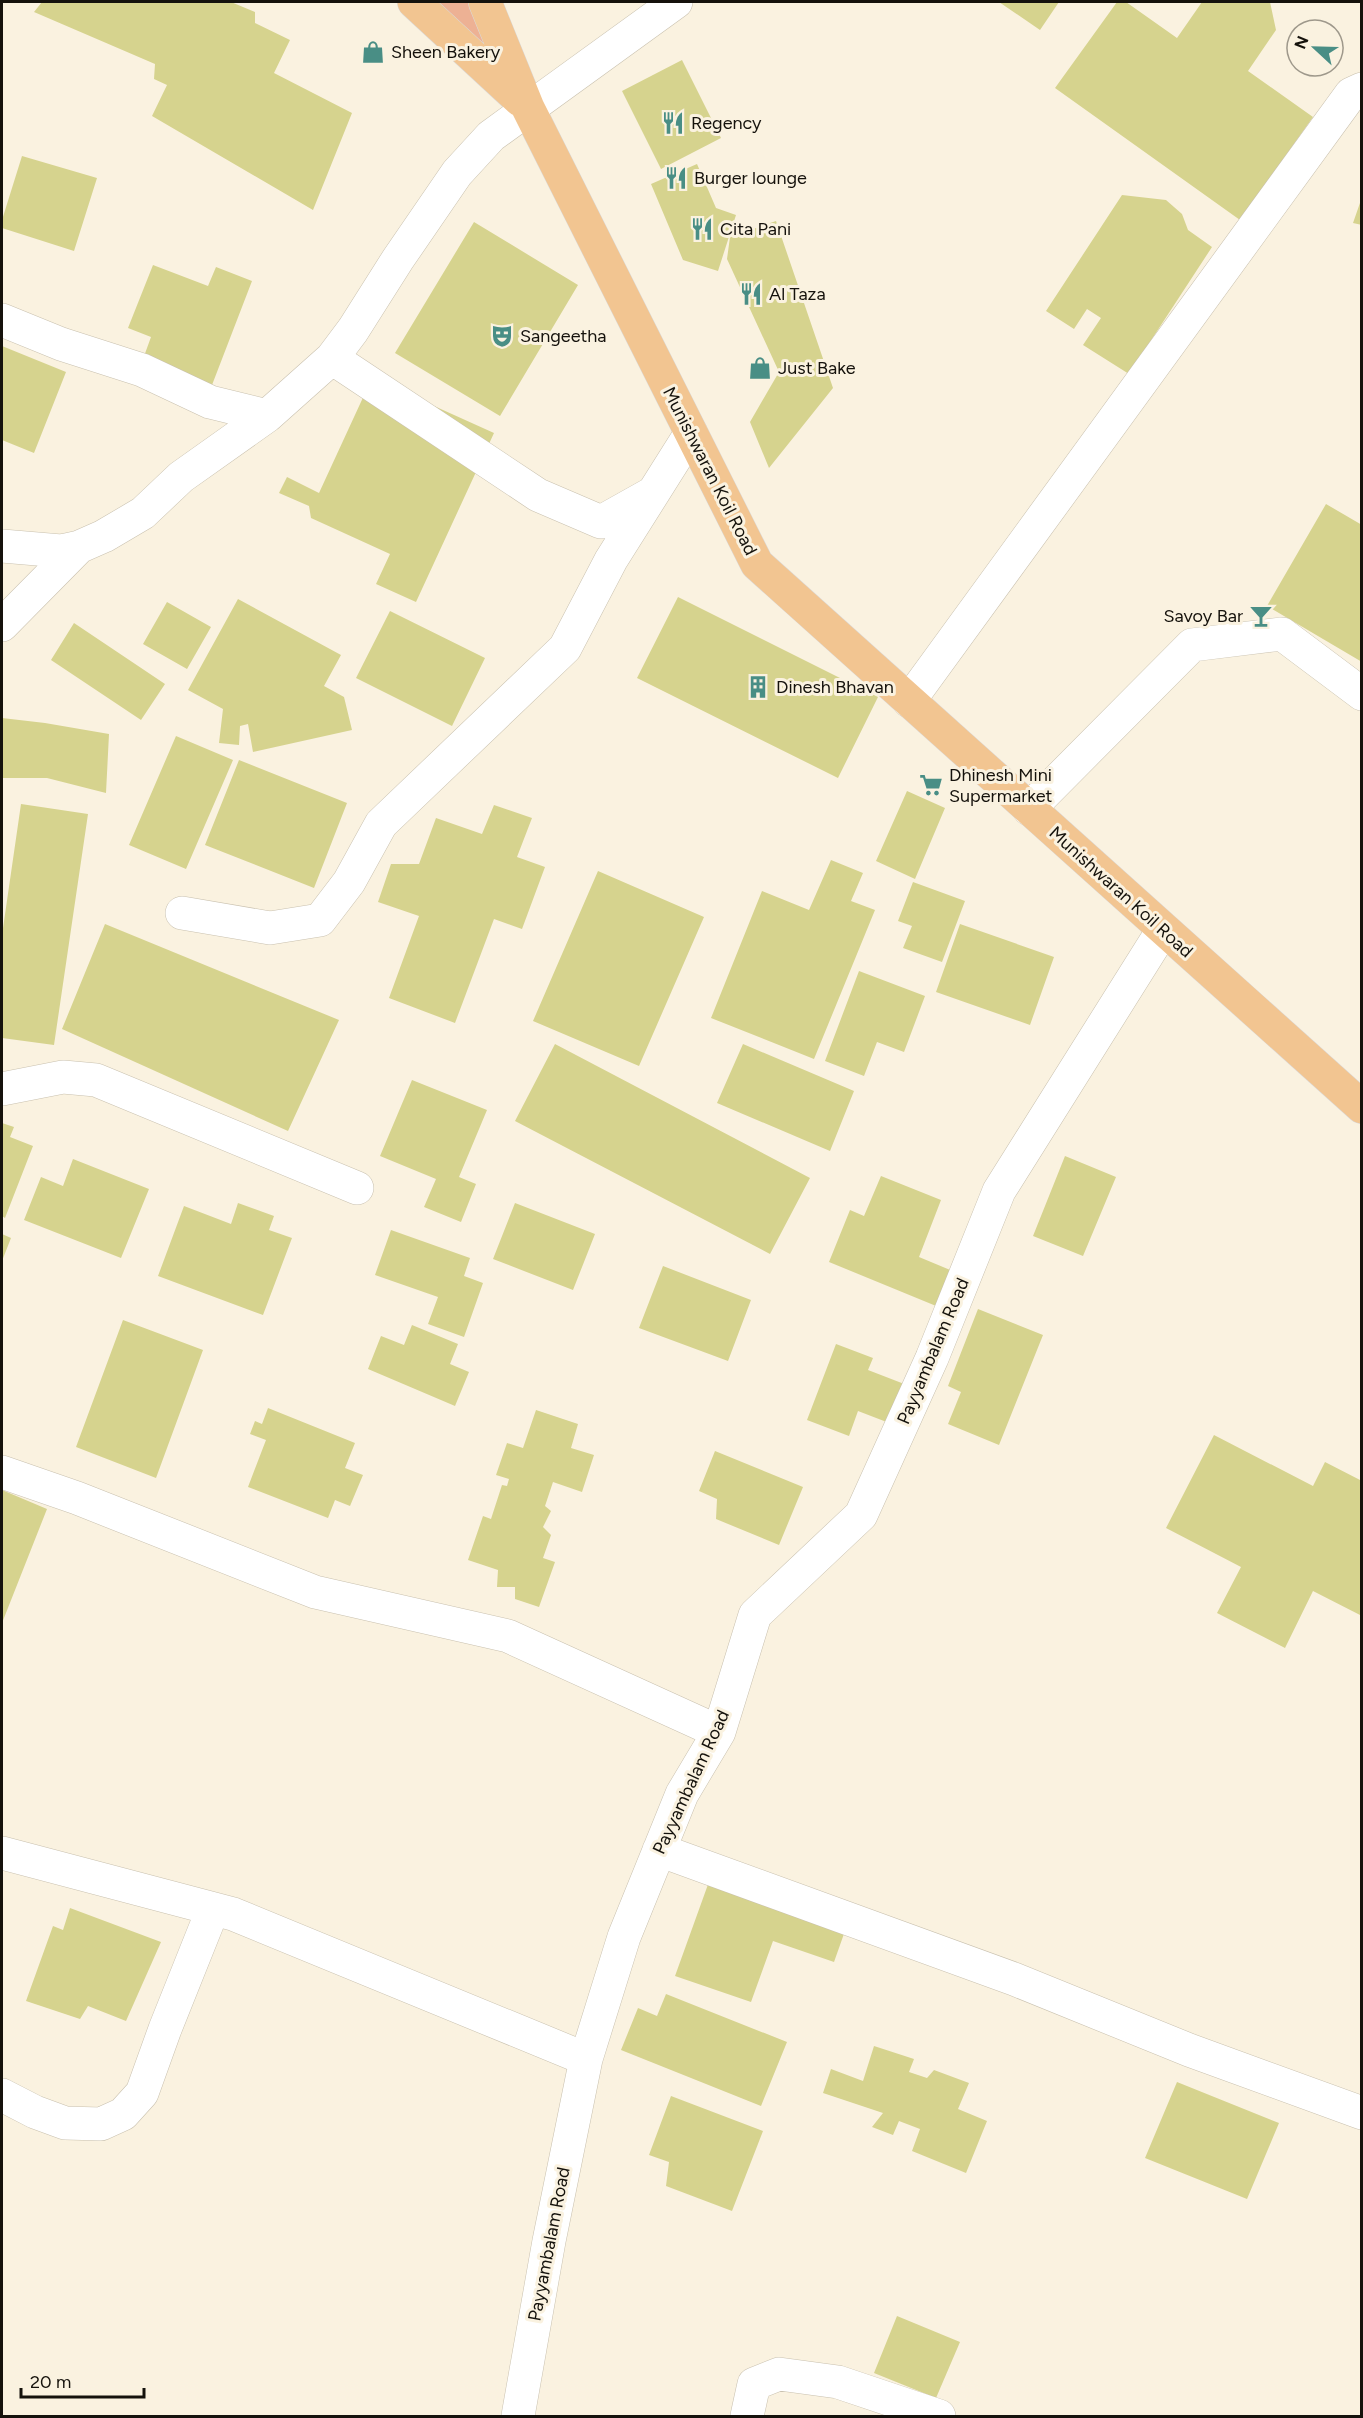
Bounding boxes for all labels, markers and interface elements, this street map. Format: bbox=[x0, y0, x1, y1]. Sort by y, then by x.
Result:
north arrow bbox=[1285, 18, 1345, 78]
text: N bbox=[1290, 33, 1313, 52]
shop icon: Sheen Bakery bbox=[360, 39, 386, 65]
place label: Sheen Bakery bbox=[391, 41, 501, 63]
restaurant icon: Regency bbox=[660, 110, 686, 136]
place label: Regency bbox=[691, 112, 762, 134]
restaurant icon: Burger lounge bbox=[663, 165, 689, 191]
place label: Burger lounge bbox=[694, 167, 807, 189]
restaurant icon: Cita Pani bbox=[689, 216, 715, 242]
place label: Cita Pani bbox=[720, 218, 791, 240]
restaurant icon: Al Taza bbox=[738, 281, 764, 307]
place label: Al Taza bbox=[769, 283, 826, 305]
theatre icon: Sangeetha bbox=[489, 323, 515, 349]
place label: Sangeetha bbox=[520, 325, 607, 347]
shop icon: Just Bake bbox=[747, 355, 773, 381]
place label: Just Bake bbox=[778, 357, 856, 379]
street label: Munishwaran Koil Road bbox=[658, 383, 762, 559]
bar icon: Savoy Bar bbox=[1248, 603, 1274, 629]
place label: Savoy Bar bbox=[1163, 605, 1243, 627]
building icon: Dinesh Bhavan bbox=[745, 674, 771, 700]
place label: Dinesh Bhavan bbox=[776, 676, 894, 698]
place label: Dhinesh Mini Supermarket bbox=[949, 764, 1053, 807]
supermarket icon: Dhinesh Mini Supermarket bbox=[918, 772, 944, 798]
street label: Munishwaran Koil Road bbox=[1045, 822, 1197, 962]
street label: Payyambalam Road bbox=[892, 1275, 974, 1427]
street label: Payyambalam Road bbox=[648, 1706, 734, 1858]
street label: Payyambalam Road bbox=[523, 2165, 575, 2323]
scale bar bbox=[21, 2361, 144, 2399]
text: 20 m bbox=[30, 2371, 71, 2393]

